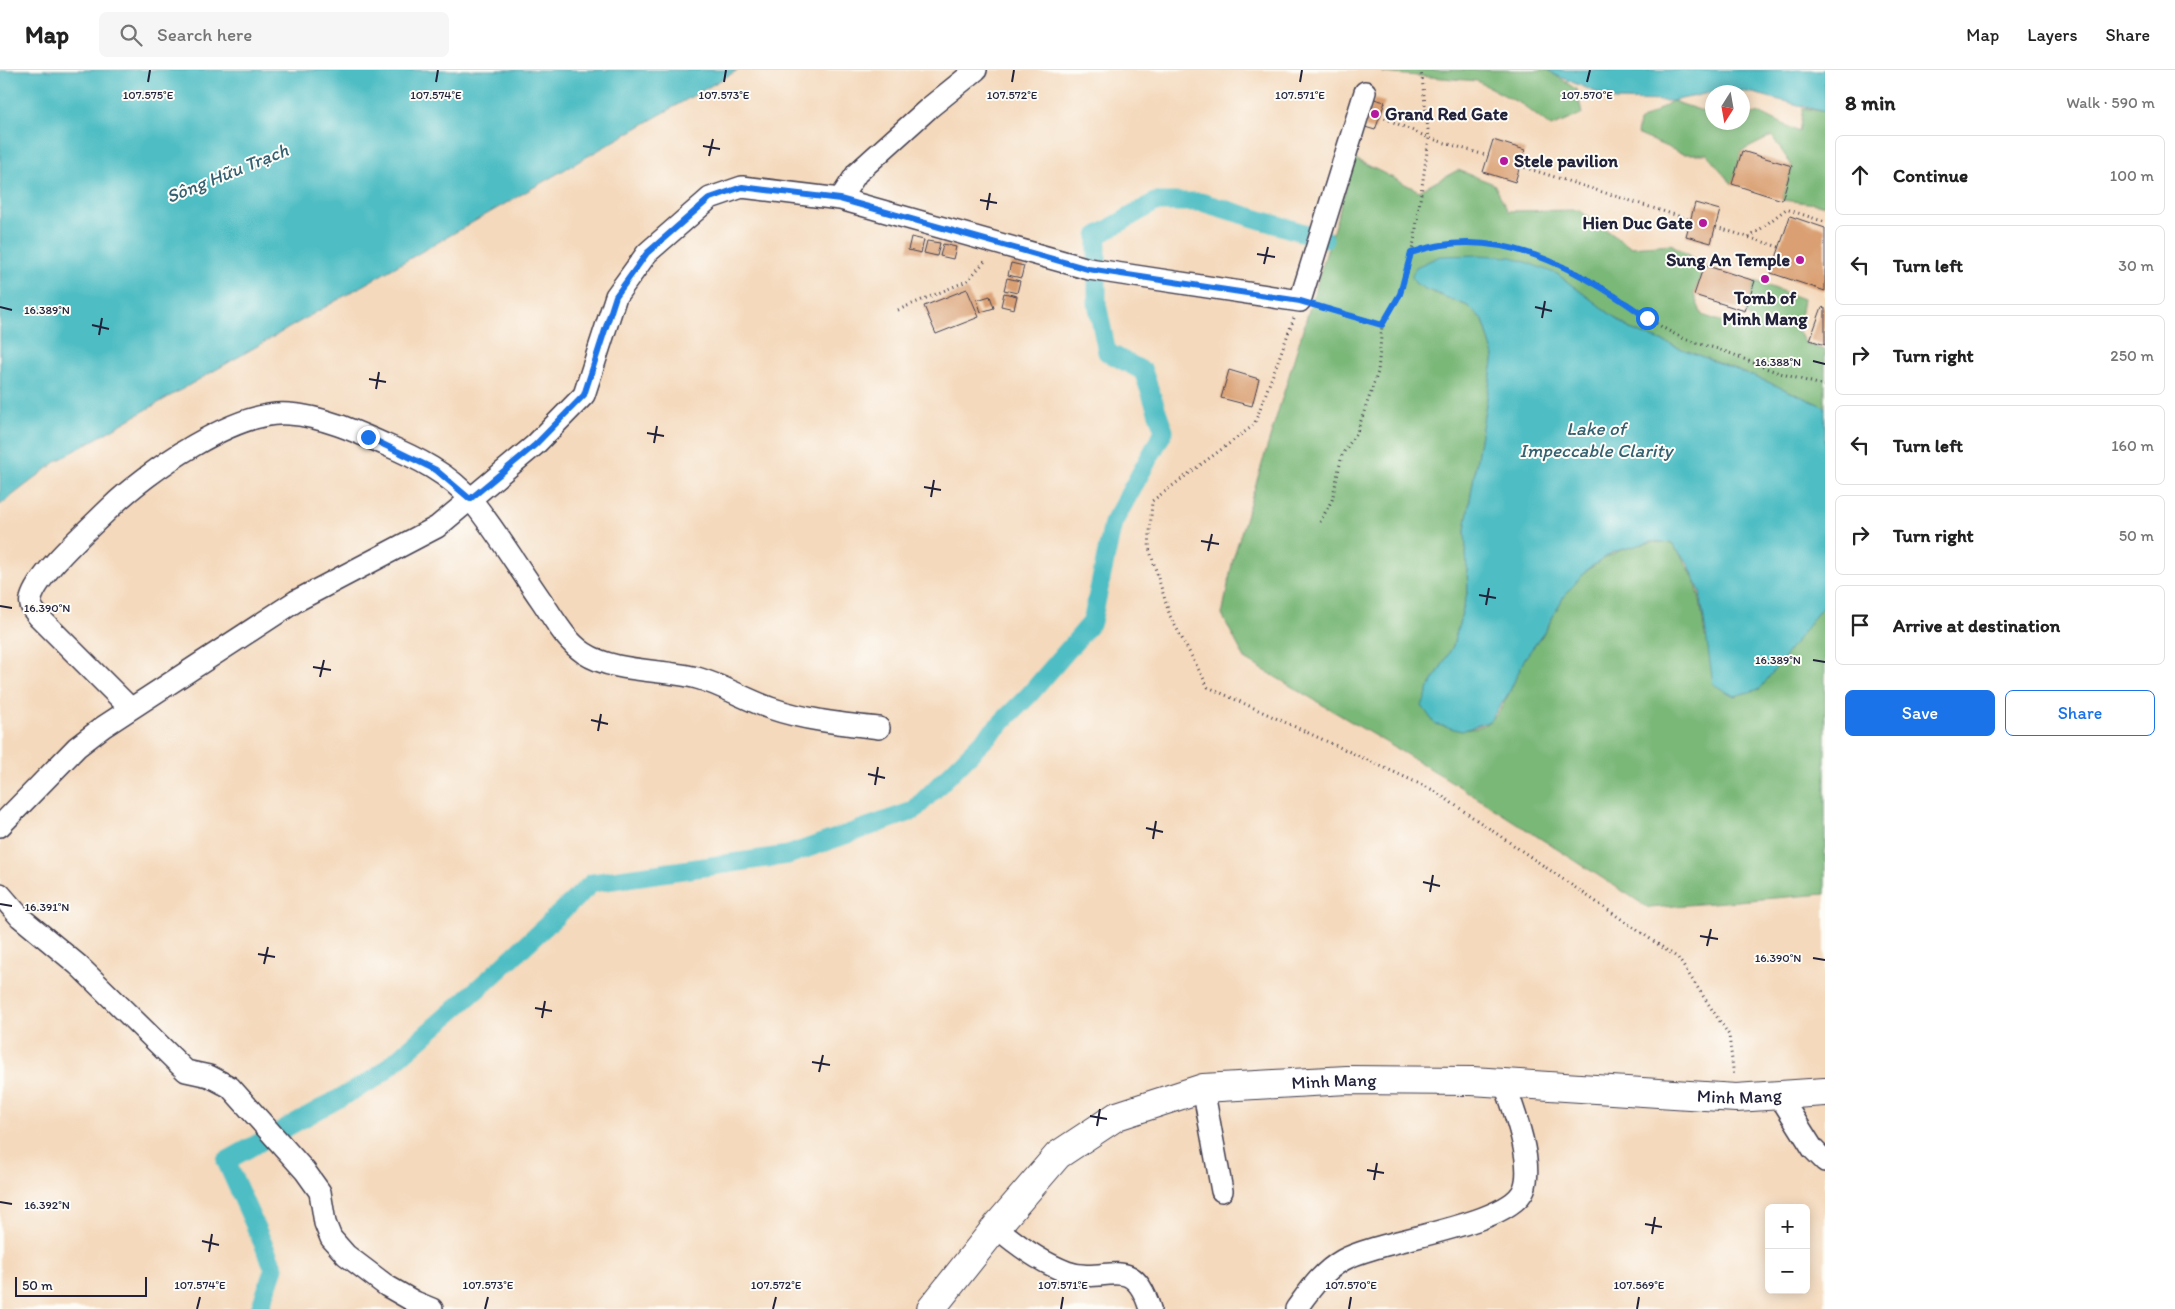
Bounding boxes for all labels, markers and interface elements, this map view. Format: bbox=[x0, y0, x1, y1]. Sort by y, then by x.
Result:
search box bbox=[99, 12, 449, 57]
text: Map bbox=[25, 20, 69, 49]
icon: search bbox=[117, 21, 145, 49]
text: Search here bbox=[157, 23, 252, 46]
text: Map bbox=[1966, 24, 1999, 46]
text: Layers bbox=[2027, 24, 2077, 46]
text: Share bbox=[2105, 24, 2150, 46]
north arrow bbox=[1705, 85, 1750, 130]
text: 107.575°E bbox=[123, 88, 174, 102]
text: 107.574°E bbox=[410, 88, 462, 102]
text: 107.573°E bbox=[699, 88, 750, 102]
text: 107.572°E bbox=[987, 88, 1038, 102]
text: 107.571°E bbox=[1275, 88, 1325, 102]
text: 107.570°E bbox=[1561, 88, 1613, 102]
text: 8 min bbox=[1845, 90, 1895, 115]
text: Walk · 590 m bbox=[2066, 93, 2155, 112]
place label: Grand Red Gate bbox=[1385, 103, 1509, 125]
marker: Grand Red Gate bbox=[1369, 108, 1381, 120]
water label: Sông Hữu Trạch bbox=[163, 138, 292, 208]
place label: Stele pavilion bbox=[1514, 150, 1619, 172]
marker: Stele pavilion bbox=[1498, 155, 1510, 167]
icon: ahead bbox=[1846, 161, 1874, 189]
text: Continue bbox=[1893, 164, 1968, 187]
text: 100 m bbox=[2110, 166, 2154, 185]
place label: Hien Duc Gate bbox=[1582, 212, 1693, 234]
marker: Hien Duc Gate bbox=[1697, 217, 1709, 229]
place label: Sung An Temple bbox=[1666, 249, 1790, 271]
icon: left bbox=[1846, 251, 1874, 279]
marker: Sung An Temple bbox=[1794, 254, 1806, 266]
text: Turn left bbox=[1893, 254, 1963, 277]
text: 30 m bbox=[2118, 256, 2154, 275]
marker: Tomb of Minh Mang bbox=[1759, 273, 1771, 285]
place label: Tomb of Minh Mang bbox=[1723, 287, 1808, 330]
text: 16.389°N bbox=[24, 303, 70, 317]
route start bbox=[1636, 307, 1659, 330]
icon: right bbox=[1846, 341, 1874, 369]
text: Turn right bbox=[1893, 344, 1974, 367]
text: 250 m bbox=[2110, 346, 2154, 365]
text: 16.388°N bbox=[1755, 355, 1801, 369]
water label: Lake of Impeccable Clarity bbox=[1520, 417, 1675, 462]
route end bbox=[357, 426, 380, 449]
icon: left bbox=[1846, 431, 1874, 459]
text: Turn left bbox=[1893, 434, 1963, 457]
text: 160 m bbox=[2111, 436, 2154, 455]
icon: right bbox=[1846, 521, 1874, 549]
text: Turn right bbox=[1893, 524, 1974, 547]
text: 50 m bbox=[2119, 526, 2154, 545]
text: 16.390°N bbox=[24, 601, 70, 615]
icon: arrive bbox=[1846, 611, 1874, 639]
text: Arrive at destination bbox=[1893, 614, 2060, 637]
text: 16.389°N bbox=[1755, 653, 1801, 667]
button: Save bbox=[1845, 690, 1995, 736]
button: Share bbox=[2005, 690, 2155, 736]
text: 16.391°N bbox=[25, 900, 69, 914]
text: 16.390°N bbox=[1755, 951, 1801, 965]
street label: Minh Mang bbox=[1291, 1069, 1377, 1094]
street label: Minh Mang bbox=[1696, 1084, 1783, 1109]
text: 16.392°N bbox=[24, 1198, 70, 1212]
map controls bbox=[1765, 1204, 1810, 1294]
button: + bbox=[1765, 1204, 1810, 1249]
button: − bbox=[1765, 1249, 1810, 1294]
scale bar bbox=[15, 1274, 148, 1297]
text: 50 m bbox=[22, 1277, 53, 1294]
text: 107.574°E bbox=[174, 1278, 226, 1292]
text: 107.573°E bbox=[463, 1278, 514, 1292]
text: 107.572°E bbox=[751, 1278, 802, 1292]
text: 107.571°E bbox=[1038, 1278, 1088, 1292]
text: 107.570°E bbox=[1325, 1278, 1377, 1292]
text: 107.569°E bbox=[1614, 1278, 1665, 1292]

